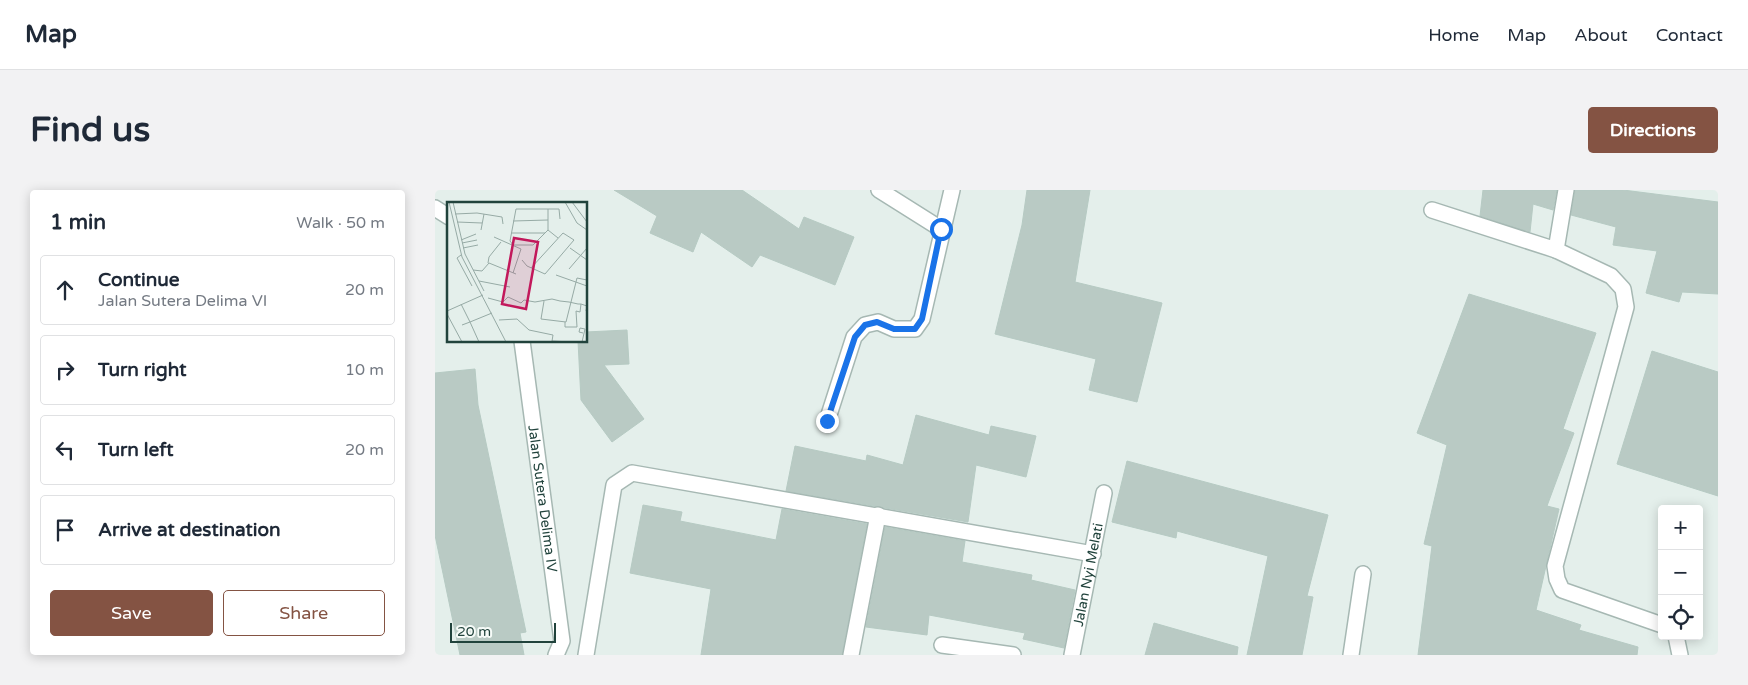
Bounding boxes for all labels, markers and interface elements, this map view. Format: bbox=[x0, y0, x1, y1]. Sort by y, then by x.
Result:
text: Map bbox=[25, 20, 77, 49]
text: Home bbox=[1428, 24, 1479, 46]
text: Map bbox=[1507, 24, 1546, 46]
text: About bbox=[1574, 24, 1628, 46]
text: Contact bbox=[1656, 24, 1723, 46]
button: Directions bbox=[1588, 107, 1718, 153]
text: Find us bbox=[30, 109, 150, 151]
inset map bbox=[447, 202, 587, 342]
text: 1 min bbox=[50, 210, 106, 235]
text: Walk · 50 m bbox=[296, 213, 385, 233]
route start bbox=[930, 218, 953, 241]
text: Continue bbox=[98, 269, 180, 291]
icon: ahead bbox=[51, 276, 79, 304]
text: 20 m bbox=[345, 280, 384, 300]
text: Jalan Sutera Delima VI bbox=[98, 291, 267, 311]
icon: right bbox=[51, 356, 79, 384]
text: Turn right bbox=[98, 359, 186, 381]
text: 10 m bbox=[345, 360, 384, 380]
route end bbox=[816, 410, 839, 433]
street label: Jalan Sutera Delima IV bbox=[525, 424, 561, 574]
icon: left bbox=[51, 436, 79, 464]
text: Turn left bbox=[98, 439, 174, 461]
text: 20 m bbox=[345, 440, 384, 460]
map controls bbox=[1658, 505, 1703, 640]
button: + bbox=[1658, 505, 1703, 550]
icon: arrive bbox=[51, 516, 79, 544]
text: Arrive at destination bbox=[98, 519, 281, 541]
street label: Jalan Nyi Melati bbox=[1069, 521, 1106, 628]
button: − bbox=[1658, 550, 1703, 595]
button: Save bbox=[50, 590, 213, 636]
button: Share bbox=[223, 590, 385, 636]
button: locate bbox=[1658, 595, 1703, 640]
scale bar bbox=[450, 620, 556, 643]
text: 20 m bbox=[457, 623, 491, 640]

